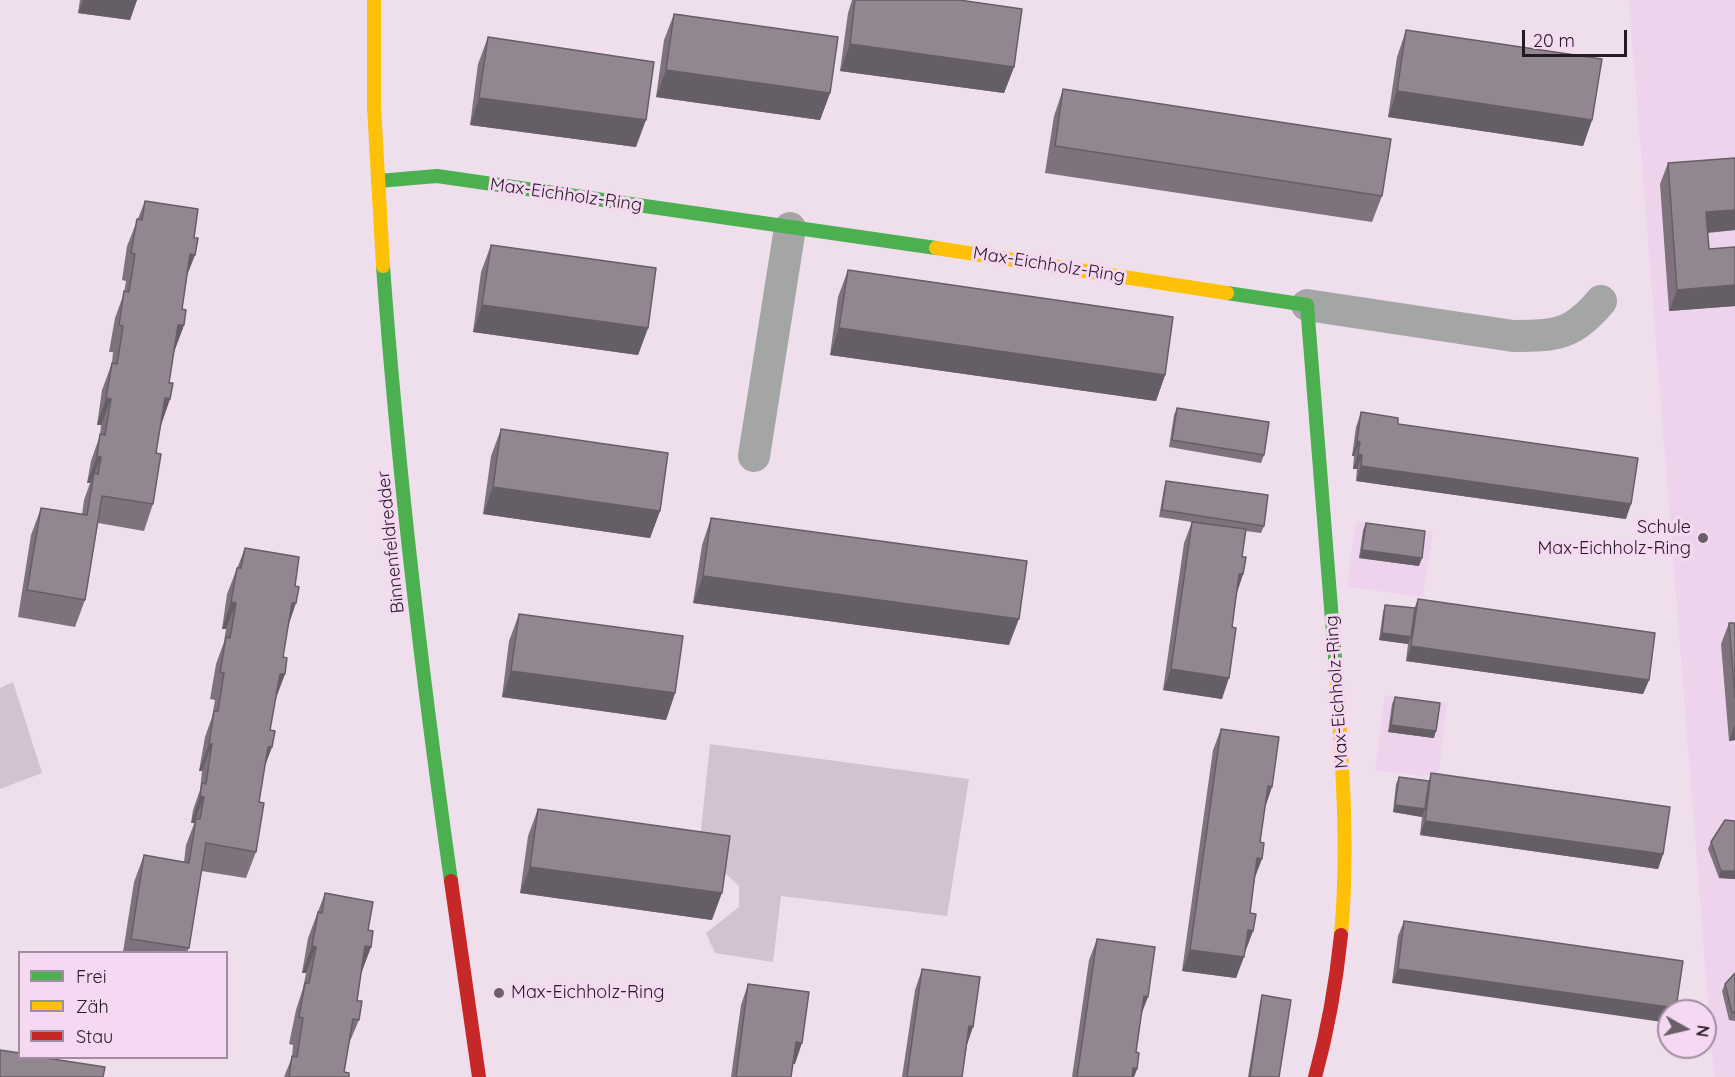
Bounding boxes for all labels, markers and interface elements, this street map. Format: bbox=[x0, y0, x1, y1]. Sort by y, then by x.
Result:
scale bar bbox=[1525, 18, 1630, 56]
text: 20 m bbox=[1533, 29, 1575, 52]
street label: Max-Eichholz-Ring bbox=[488, 174, 644, 216]
street label: Max-Eichholz-Ring bbox=[971, 242, 1127, 288]
street label: Binnenfeldredder bbox=[373, 470, 409, 614]
place label: Schule Max-Eichholz-Ring bbox=[1537, 517, 1691, 560]
marker: Schule Max-Eichholz-Ring bbox=[1696, 531, 1710, 545]
street label: Max-Eichholz-Ring bbox=[1321, 615, 1353, 769]
legend bbox=[18, 951, 228, 1059]
text: Frei bbox=[76, 965, 107, 988]
place label: Max-Eichholz-Ring bbox=[511, 982, 665, 1004]
marker: Max-Eichholz-Ring bbox=[492, 986, 506, 1000]
text: Zäh bbox=[76, 995, 109, 1018]
north arrow bbox=[1657, 999, 1717, 1059]
text: N bbox=[1692, 1024, 1714, 1038]
text: Stau bbox=[76, 1025, 113, 1048]

